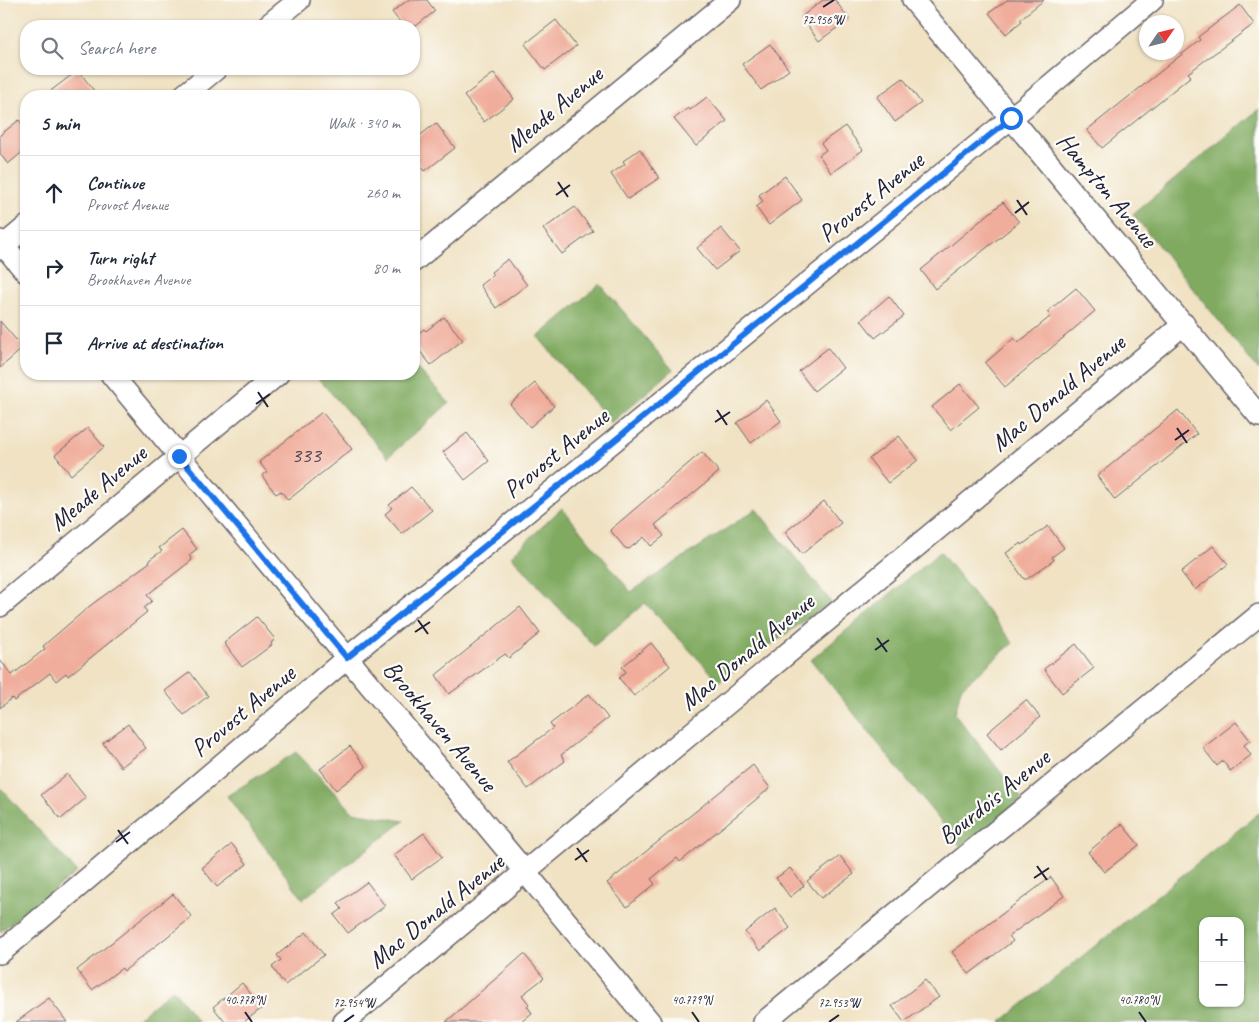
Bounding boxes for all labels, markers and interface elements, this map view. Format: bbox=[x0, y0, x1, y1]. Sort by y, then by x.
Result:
text: 72.956°W bbox=[802, 12, 846, 28]
north arrow bbox=[1139, 15, 1184, 60]
search box bbox=[20, 20, 420, 75]
icon: search bbox=[38, 34, 66, 62]
text: Search here bbox=[78, 36, 155, 60]
street label: Meade Avenue bbox=[499, 58, 611, 159]
route start bbox=[1000, 107, 1023, 130]
text: 5 min bbox=[40, 110, 80, 136]
text: Walk · 340 m bbox=[328, 113, 400, 133]
street label: Hampton Avenue bbox=[1050, 126, 1166, 256]
street label: Provost Avenue bbox=[812, 143, 932, 249]
text: Continue bbox=[87, 171, 144, 195]
icon: ahead bbox=[40, 179, 68, 207]
text: 260 m bbox=[366, 183, 400, 203]
text: Provost Avenue bbox=[87, 195, 168, 215]
text: Turn right bbox=[87, 246, 154, 270]
icon: right bbox=[40, 254, 68, 282]
text: 80 m bbox=[373, 258, 400, 278]
text: Brookhaven Avenue bbox=[87, 270, 190, 290]
street label: Mac Donald Avenue bbox=[984, 326, 1133, 459]
icon: arrive bbox=[40, 329, 68, 357]
text: Arrive at destination bbox=[87, 331, 223, 355]
street label: Provost Avenue bbox=[497, 399, 617, 505]
street label: Meade Avenue bbox=[43, 437, 155, 538]
house number: 333 bbox=[291, 441, 323, 469]
route end bbox=[168, 445, 191, 468]
street label: Mac Donald Avenue bbox=[673, 585, 822, 718]
street label: Brookhaven Avenue bbox=[376, 654, 505, 800]
street label: Provost Avenue bbox=[184, 657, 303, 764]
street label: Bourdois Avenue bbox=[931, 741, 1058, 852]
street label: Mac Donald Avenue bbox=[361, 845, 512, 976]
map controls bbox=[1199, 917, 1244, 1007]
button: + bbox=[1199, 917, 1244, 962]
button: − bbox=[1199, 962, 1244, 1007]
text: 40.778°N bbox=[225, 992, 267, 1008]
text: 40.779°N bbox=[672, 992, 714, 1008]
text: 40.780°N bbox=[1119, 992, 1161, 1008]
text: 72.954°W bbox=[333, 995, 377, 1011]
text: 72.953°W bbox=[818, 995, 862, 1011]

